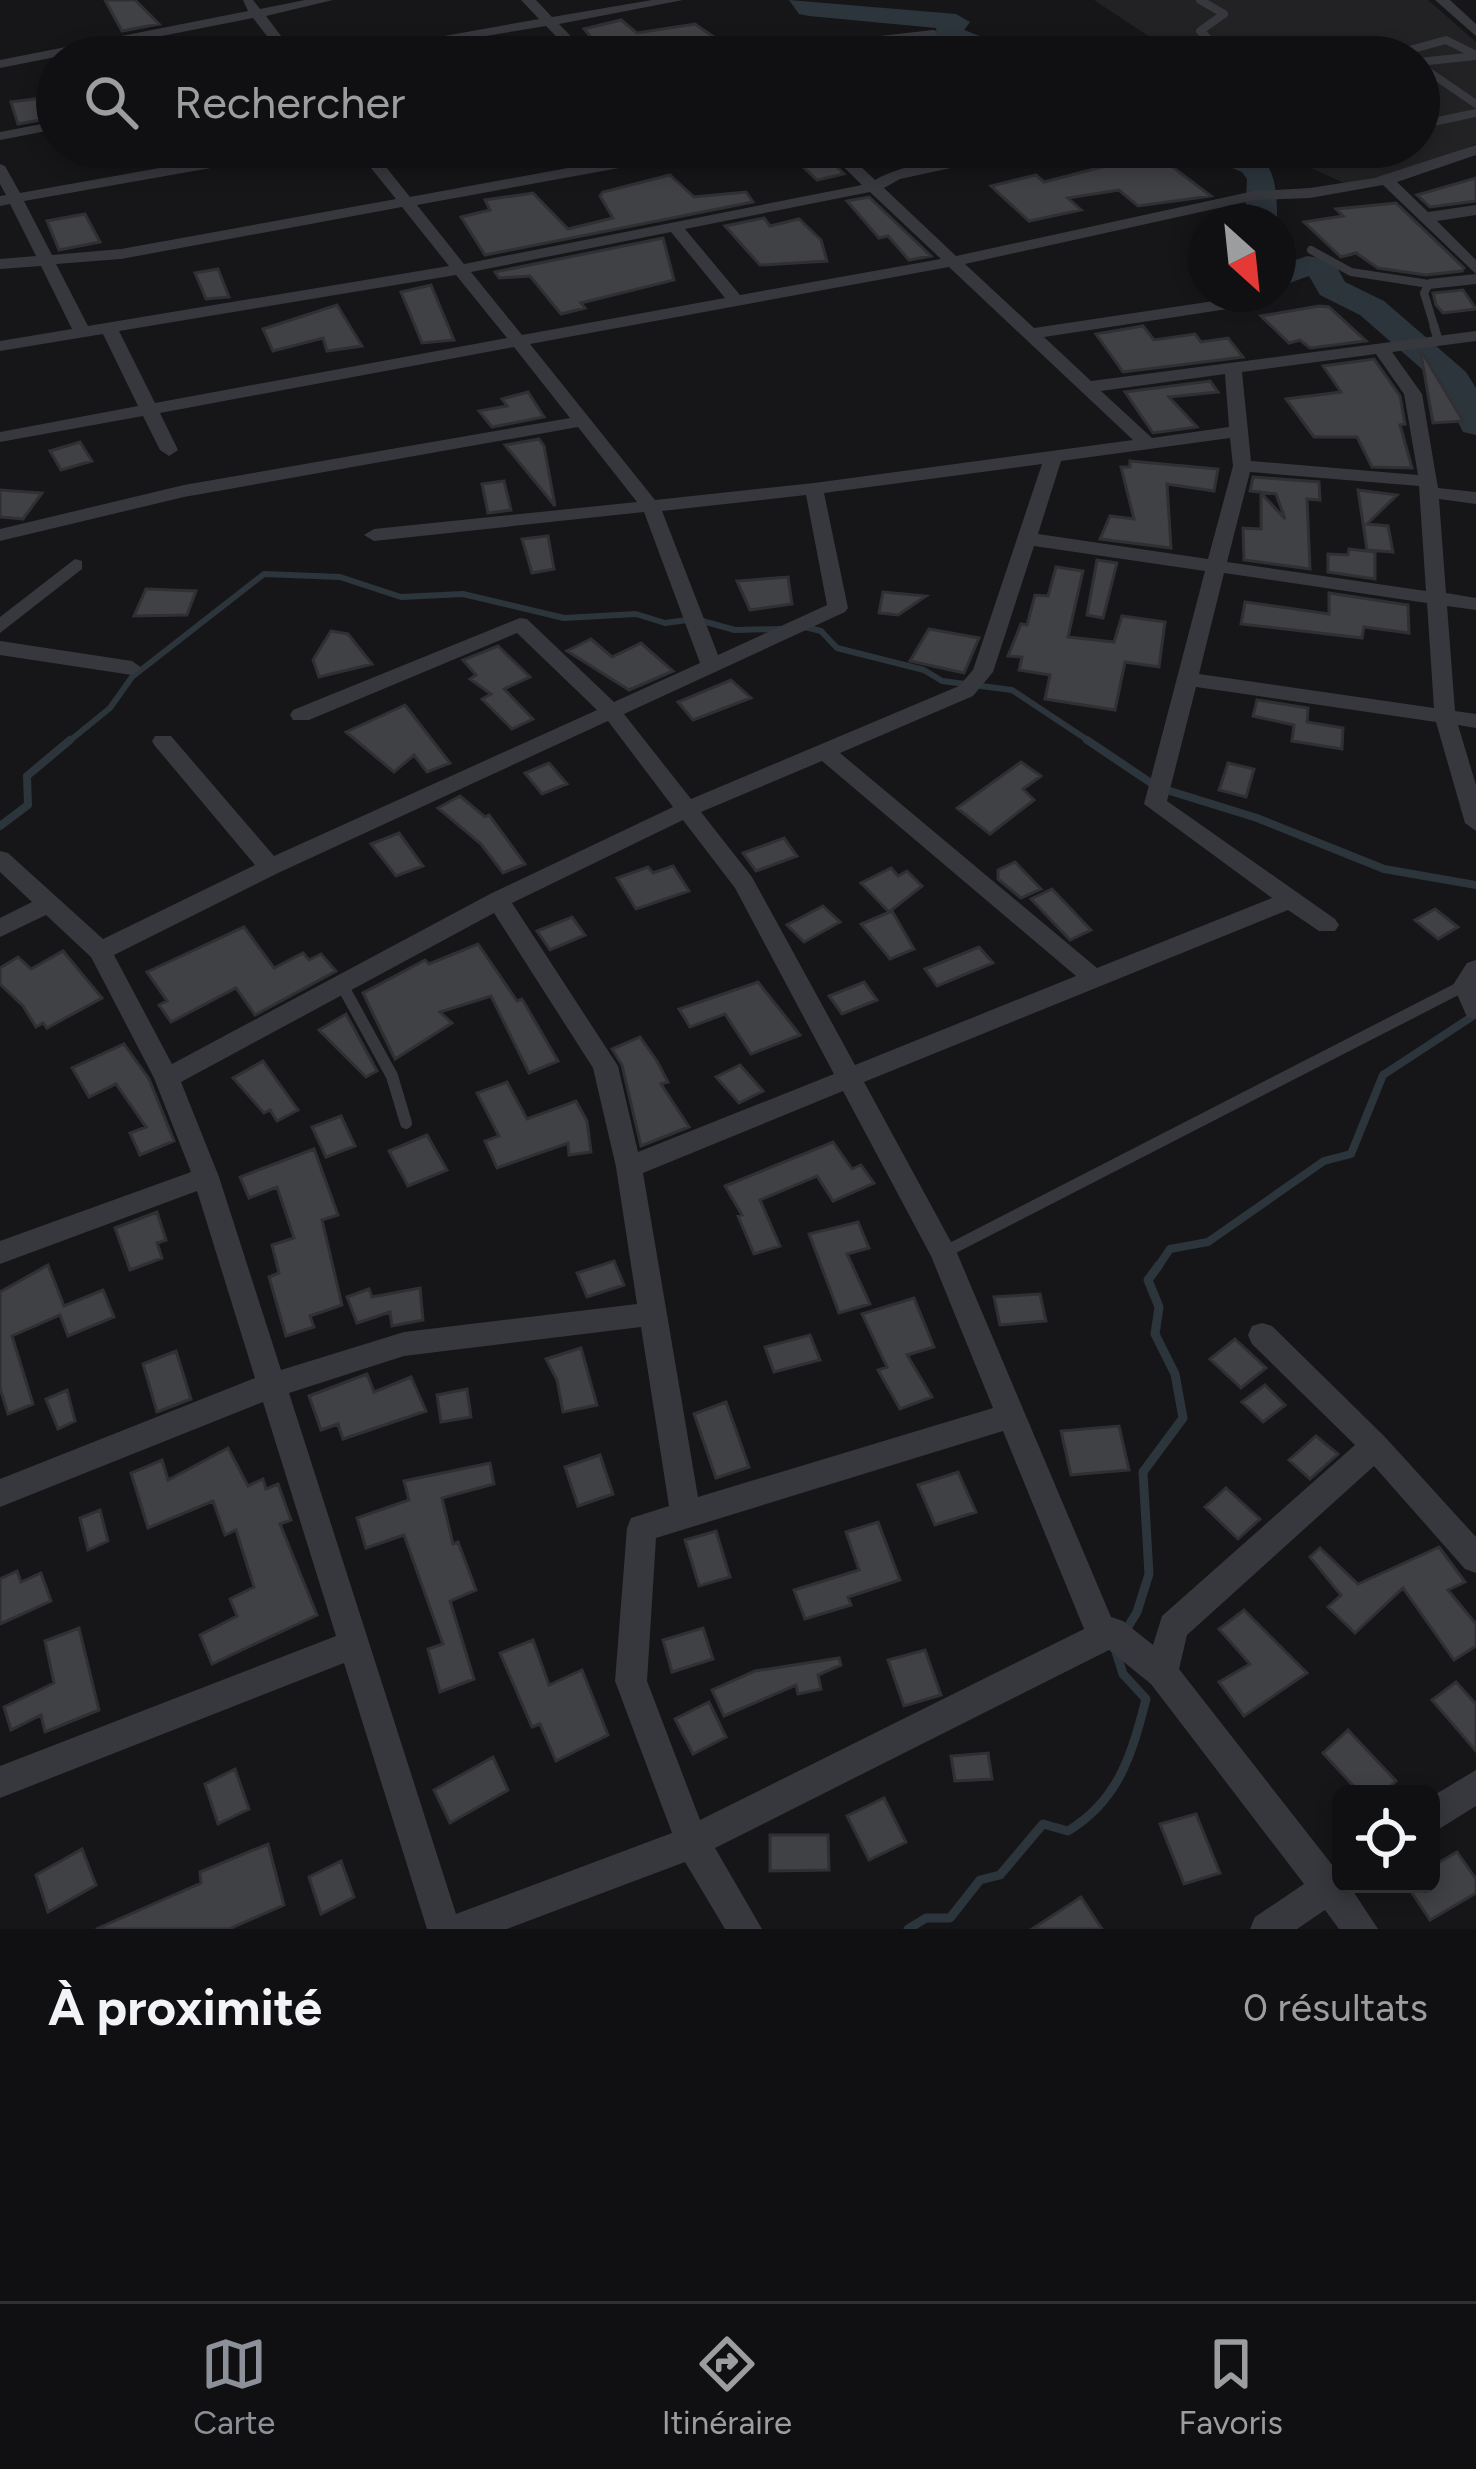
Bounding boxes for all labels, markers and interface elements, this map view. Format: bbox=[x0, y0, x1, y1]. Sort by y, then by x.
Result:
search box bbox=[36, 36, 1440, 168]
icon: search bbox=[78, 69, 144, 135]
text: Rechercher bbox=[174, 75, 405, 129]
north arrow bbox=[1188, 204, 1296, 312]
map controls bbox=[1332, 1785, 1440, 1893]
button: locate bbox=[1332, 1785, 1440, 1893]
text: À proximité bbox=[48, 1977, 322, 2038]
text: 0 résultats bbox=[1243, 1984, 1428, 2031]
tab: Carte bbox=[193, 2331, 275, 2442]
tab: Itinéraire bbox=[662, 2331, 792, 2442]
tab: Favoris bbox=[1178, 2331, 1283, 2442]

